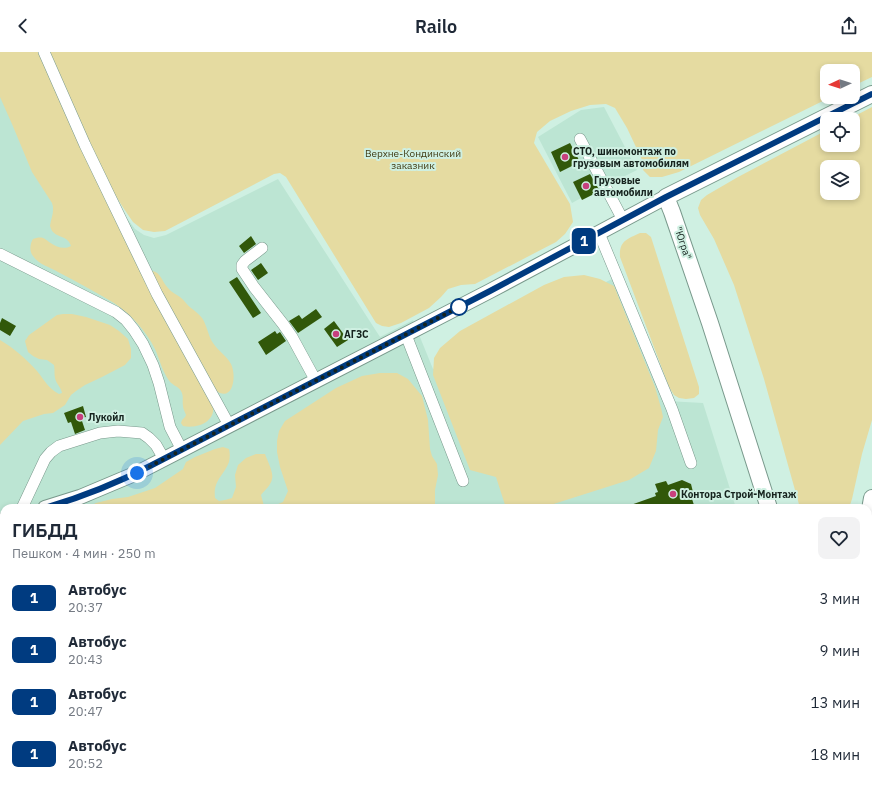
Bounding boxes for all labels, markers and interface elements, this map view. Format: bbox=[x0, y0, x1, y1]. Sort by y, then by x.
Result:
icon: back bbox=[12, 15, 34, 37]
text: Railo bbox=[415, 15, 457, 38]
icon: share bbox=[838, 15, 860, 37]
north arrow bbox=[820, 64, 860, 104]
map controls bbox=[820, 64, 860, 200]
button: locate bbox=[820, 112, 860, 152]
place label: СТО, шиномонтаж по грузовым автомобилям bbox=[573, 145, 689, 170]
park label: Верхне-Кондинский заказник bbox=[365, 147, 461, 172]
marker: СТО, шиномонтаж по грузовым автомобилям bbox=[560, 152, 570, 162]
button: layers bbox=[820, 160, 860, 200]
place label: Грузовые автомобили bbox=[594, 174, 653, 199]
marker: Грузовые автомобили bbox=[581, 181, 591, 191]
street label: "Югра" bbox=[672, 225, 694, 261]
line badge: 1 bbox=[571, 228, 597, 254]
text: 1 bbox=[580, 232, 588, 250]
unlabelled marker bbox=[450, 298, 468, 316]
place label: АГЗС bbox=[344, 328, 369, 341]
marker: АГЗС bbox=[331, 329, 341, 339]
place label: Лукойл bbox=[88, 411, 124, 424]
marker: Лукойл bbox=[75, 412, 85, 422]
your location bbox=[127, 463, 147, 483]
place label: Контора Строй-Монтаж bbox=[681, 488, 797, 501]
marker: Контора Строй-Монтаж bbox=[668, 489, 678, 499]
button: heart bbox=[818, 517, 860, 559]
text: ГИБДД bbox=[12, 518, 78, 542]
text: Пешком · 4 мин · 250 m bbox=[12, 545, 156, 562]
text: Автобус bbox=[68, 580, 127, 599]
text: 1 bbox=[30, 589, 38, 607]
text: 3 мин bbox=[819, 589, 860, 608]
text: 20:37 bbox=[68, 599, 103, 616]
text: Автобус bbox=[68, 632, 127, 651]
text: 1 bbox=[30, 641, 38, 659]
text: 9 мин bbox=[819, 641, 860, 660]
text: 20:43 bbox=[68, 651, 103, 668]
text: Автобус bbox=[68, 684, 127, 703]
text: 1 bbox=[30, 693, 38, 711]
text: 13 мин bbox=[810, 693, 860, 712]
text: 20:47 bbox=[68, 703, 103, 720]
text: Автобус bbox=[68, 736, 127, 755]
text: 1 bbox=[30, 745, 38, 763]
text: 18 мин bbox=[810, 745, 860, 764]
text: 20:52 bbox=[68, 755, 103, 772]

